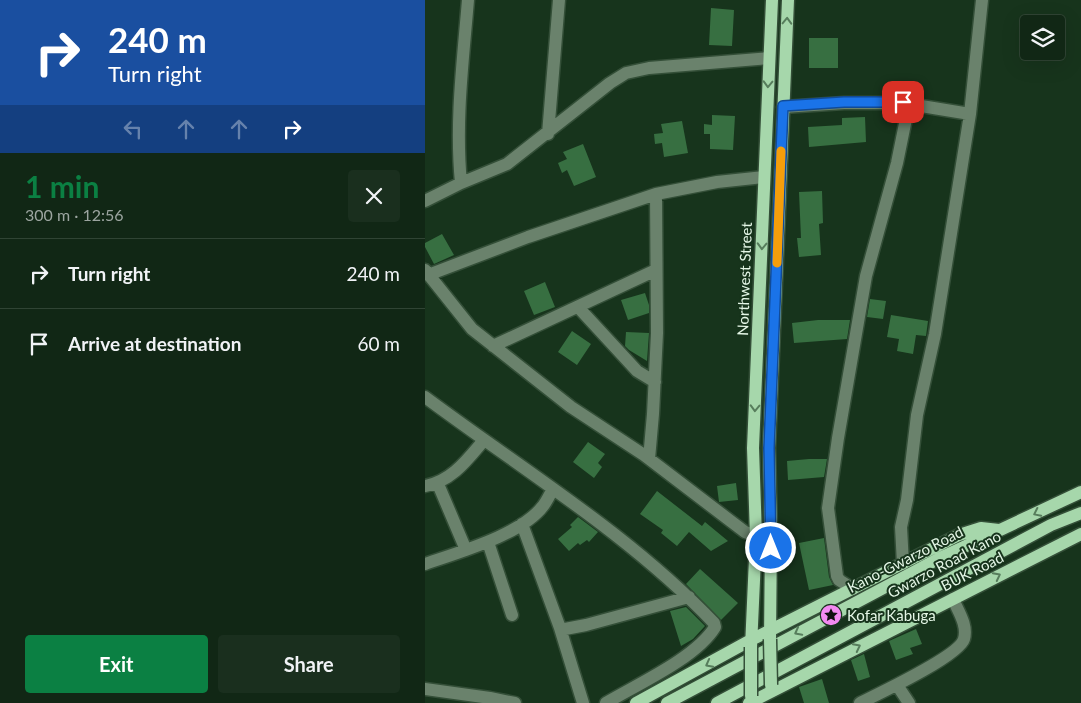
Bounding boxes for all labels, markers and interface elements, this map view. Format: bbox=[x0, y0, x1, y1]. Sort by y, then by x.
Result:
map controls bbox=[1020, 15, 1065, 60]
button: layers bbox=[1020, 15, 1065, 60]
one-way arrow bbox=[781, 17, 792, 25]
text: 240 m bbox=[108, 18, 207, 60]
icon: right bbox=[25, 20, 90, 85]
text: Turn right bbox=[108, 60, 202, 87]
one-way arrow bbox=[763, 80, 774, 88]
pin bbox=[882, 81, 924, 123]
icon: arrive bbox=[889, 88, 917, 116]
icon: left bbox=[119, 115, 147, 143]
icon: ahead bbox=[172, 115, 200, 143]
icon: ahead bbox=[225, 115, 253, 143]
icon: right bbox=[278, 115, 306, 143]
text: 1 min bbox=[25, 168, 99, 204]
button: close bbox=[348, 170, 400, 222]
text: 300 m · 12:56 bbox=[25, 205, 124, 224]
street label: Northwest Street bbox=[733, 221, 755, 336]
one-way arrow bbox=[756, 242, 767, 250]
icon: right bbox=[25, 260, 53, 288]
text: Turn right bbox=[68, 262, 150, 285]
text: 240 m bbox=[346, 262, 400, 285]
icon: arrive bbox=[25, 330, 53, 358]
text: Arrive at destination bbox=[68, 332, 241, 355]
text: 60 m bbox=[357, 332, 400, 355]
one-way arrow bbox=[750, 405, 760, 413]
one-way arrow bbox=[1033, 507, 1042, 517]
position arrow bbox=[744, 521, 796, 573]
street label: Kano-Gwarzo Road bbox=[844, 522, 966, 596]
street label: Gwarzo Road Kano bbox=[884, 527, 1004, 601]
street label: BUK Road bbox=[938, 548, 1006, 594]
one-way arrow bbox=[991, 572, 1000, 582]
place icon: Kofar Kabuga bbox=[819, 603, 843, 627]
place label: Kofar Kabuga bbox=[847, 606, 936, 624]
one-way arrow bbox=[794, 626, 803, 636]
button: Exit bbox=[25, 635, 208, 693]
button: Share bbox=[218, 635, 400, 693]
one-way arrow bbox=[852, 643, 861, 653]
one-way arrow bbox=[705, 657, 714, 667]

